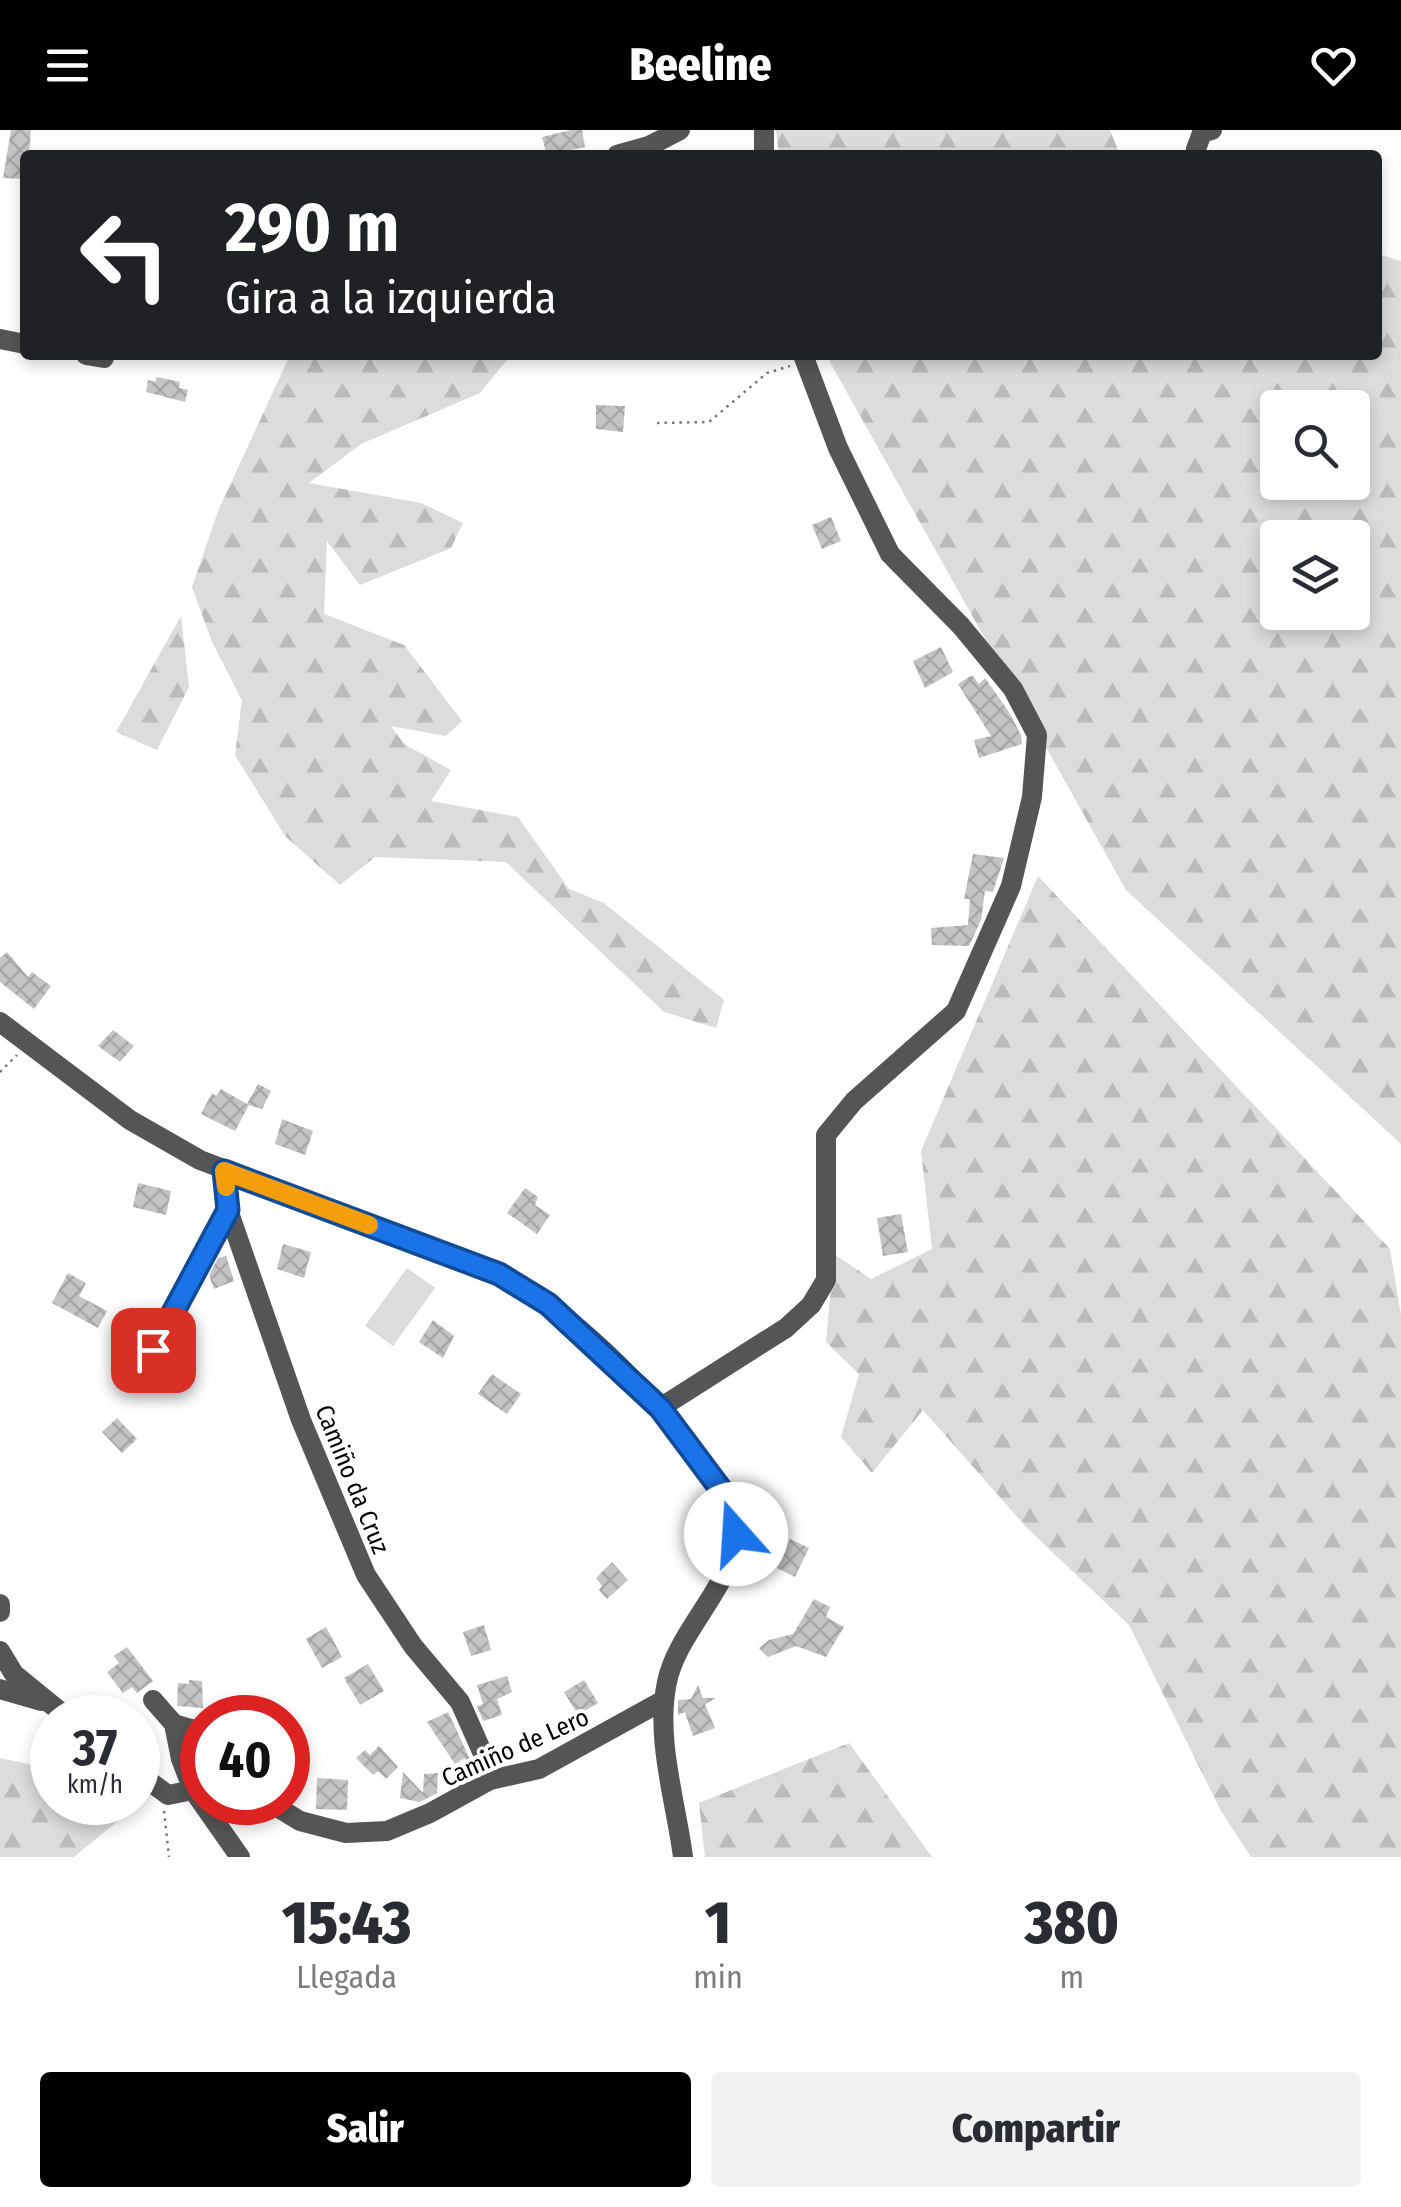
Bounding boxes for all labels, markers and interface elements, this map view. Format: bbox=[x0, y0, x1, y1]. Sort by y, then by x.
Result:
icon: menu bbox=[40, 38, 95, 93]
text: Beeline bbox=[630, 38, 771, 92]
icon: heart bbox=[1306, 38, 1361, 93]
text: 290 m bbox=[225, 186, 399, 270]
icon: left bbox=[60, 190, 190, 320]
text: Gira a la izquierda bbox=[225, 271, 557, 325]
map controls bbox=[1260, 390, 1370, 630]
button: search bbox=[1260, 390, 1370, 500]
button: layers bbox=[1260, 520, 1370, 630]
pin bbox=[111, 1308, 196, 1393]
icon: arrive bbox=[126, 1323, 181, 1378]
street label: Camiño da Cruz bbox=[309, 1401, 396, 1558]
position arrow bbox=[684, 1482, 788, 1586]
speed limit sign: 40 bbox=[180, 1695, 310, 1825]
street label: Camiño de Lero bbox=[437, 1702, 594, 1794]
text: 37 bbox=[73, 1718, 117, 1778]
text: km/h bbox=[67, 1770, 123, 1800]
text: 15:43 bbox=[282, 1887, 411, 1959]
text: 1 bbox=[705, 1887, 731, 1959]
text: 380 bbox=[1025, 1887, 1119, 1959]
text: Llegada bbox=[296, 1958, 397, 1996]
text: min bbox=[693, 1958, 743, 1996]
text: m bbox=[1060, 1958, 1084, 1996]
button: Salir bbox=[40, 2072, 691, 2187]
button: Compartir bbox=[711, 2072, 1361, 2187]

